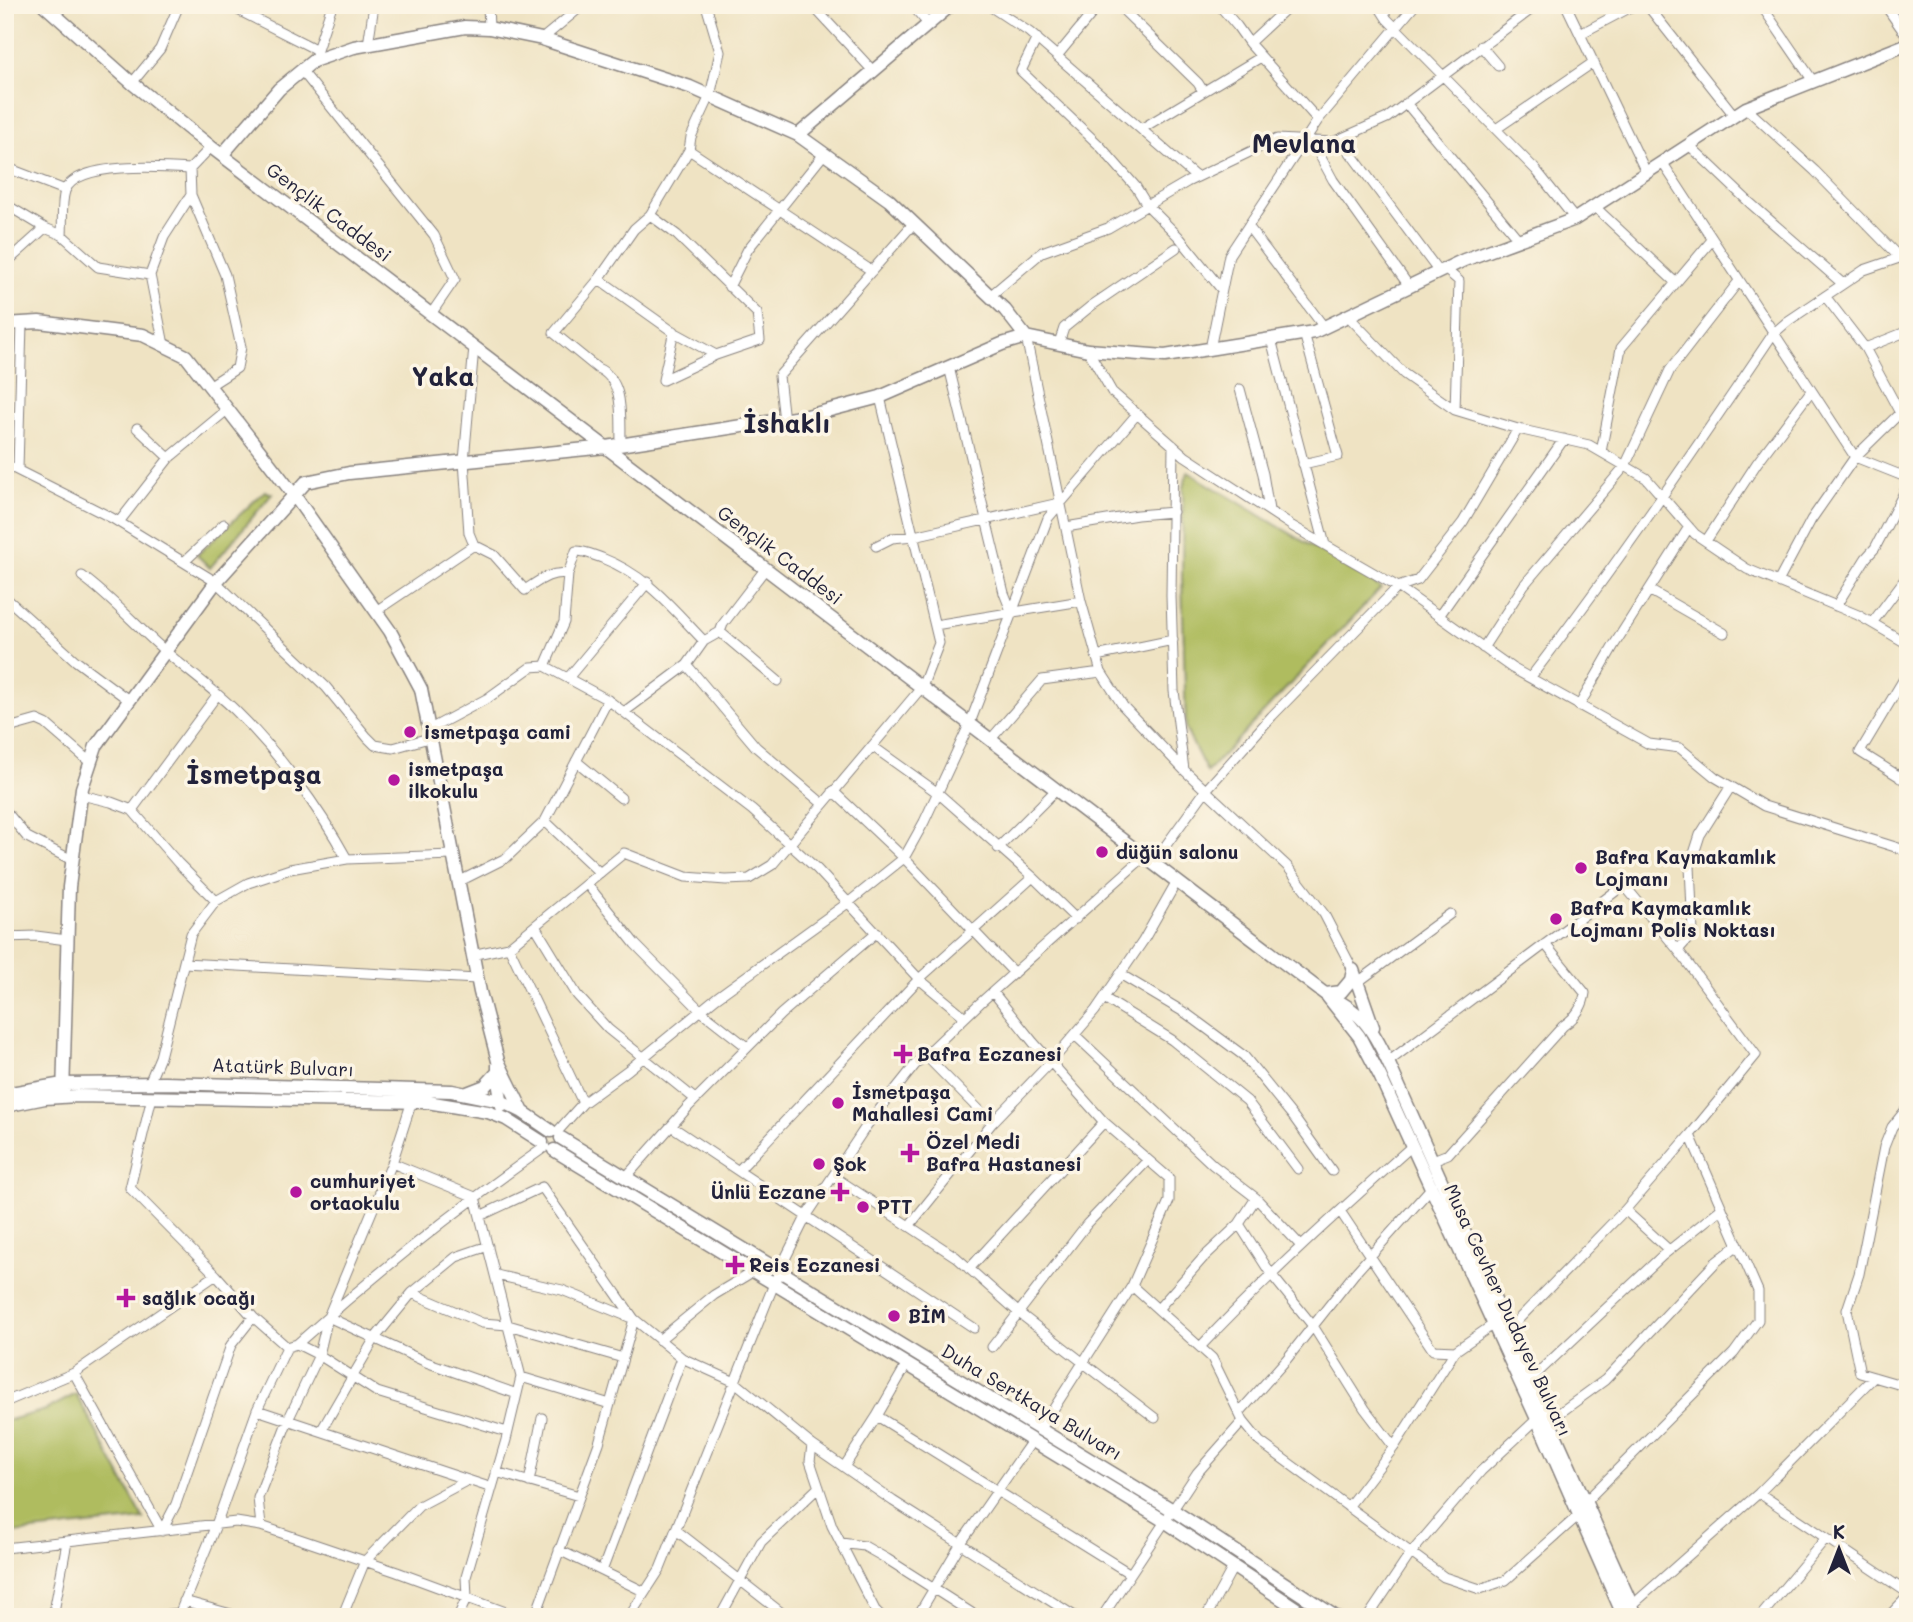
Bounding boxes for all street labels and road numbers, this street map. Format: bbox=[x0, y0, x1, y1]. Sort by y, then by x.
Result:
street label: Gençlik Caddesi bbox=[262, 156, 397, 267]
street label: Gençlik Caddesi bbox=[713, 499, 848, 610]
street label: Atatürk Bulvarı bbox=[212, 1052, 354, 1081]
street label: Musa Cevher Dudayev Bulvarı bbox=[1439, 1180, 1578, 1440]
street label: Duha Sertkaya Bulvarı bbox=[937, 1338, 1127, 1465]

